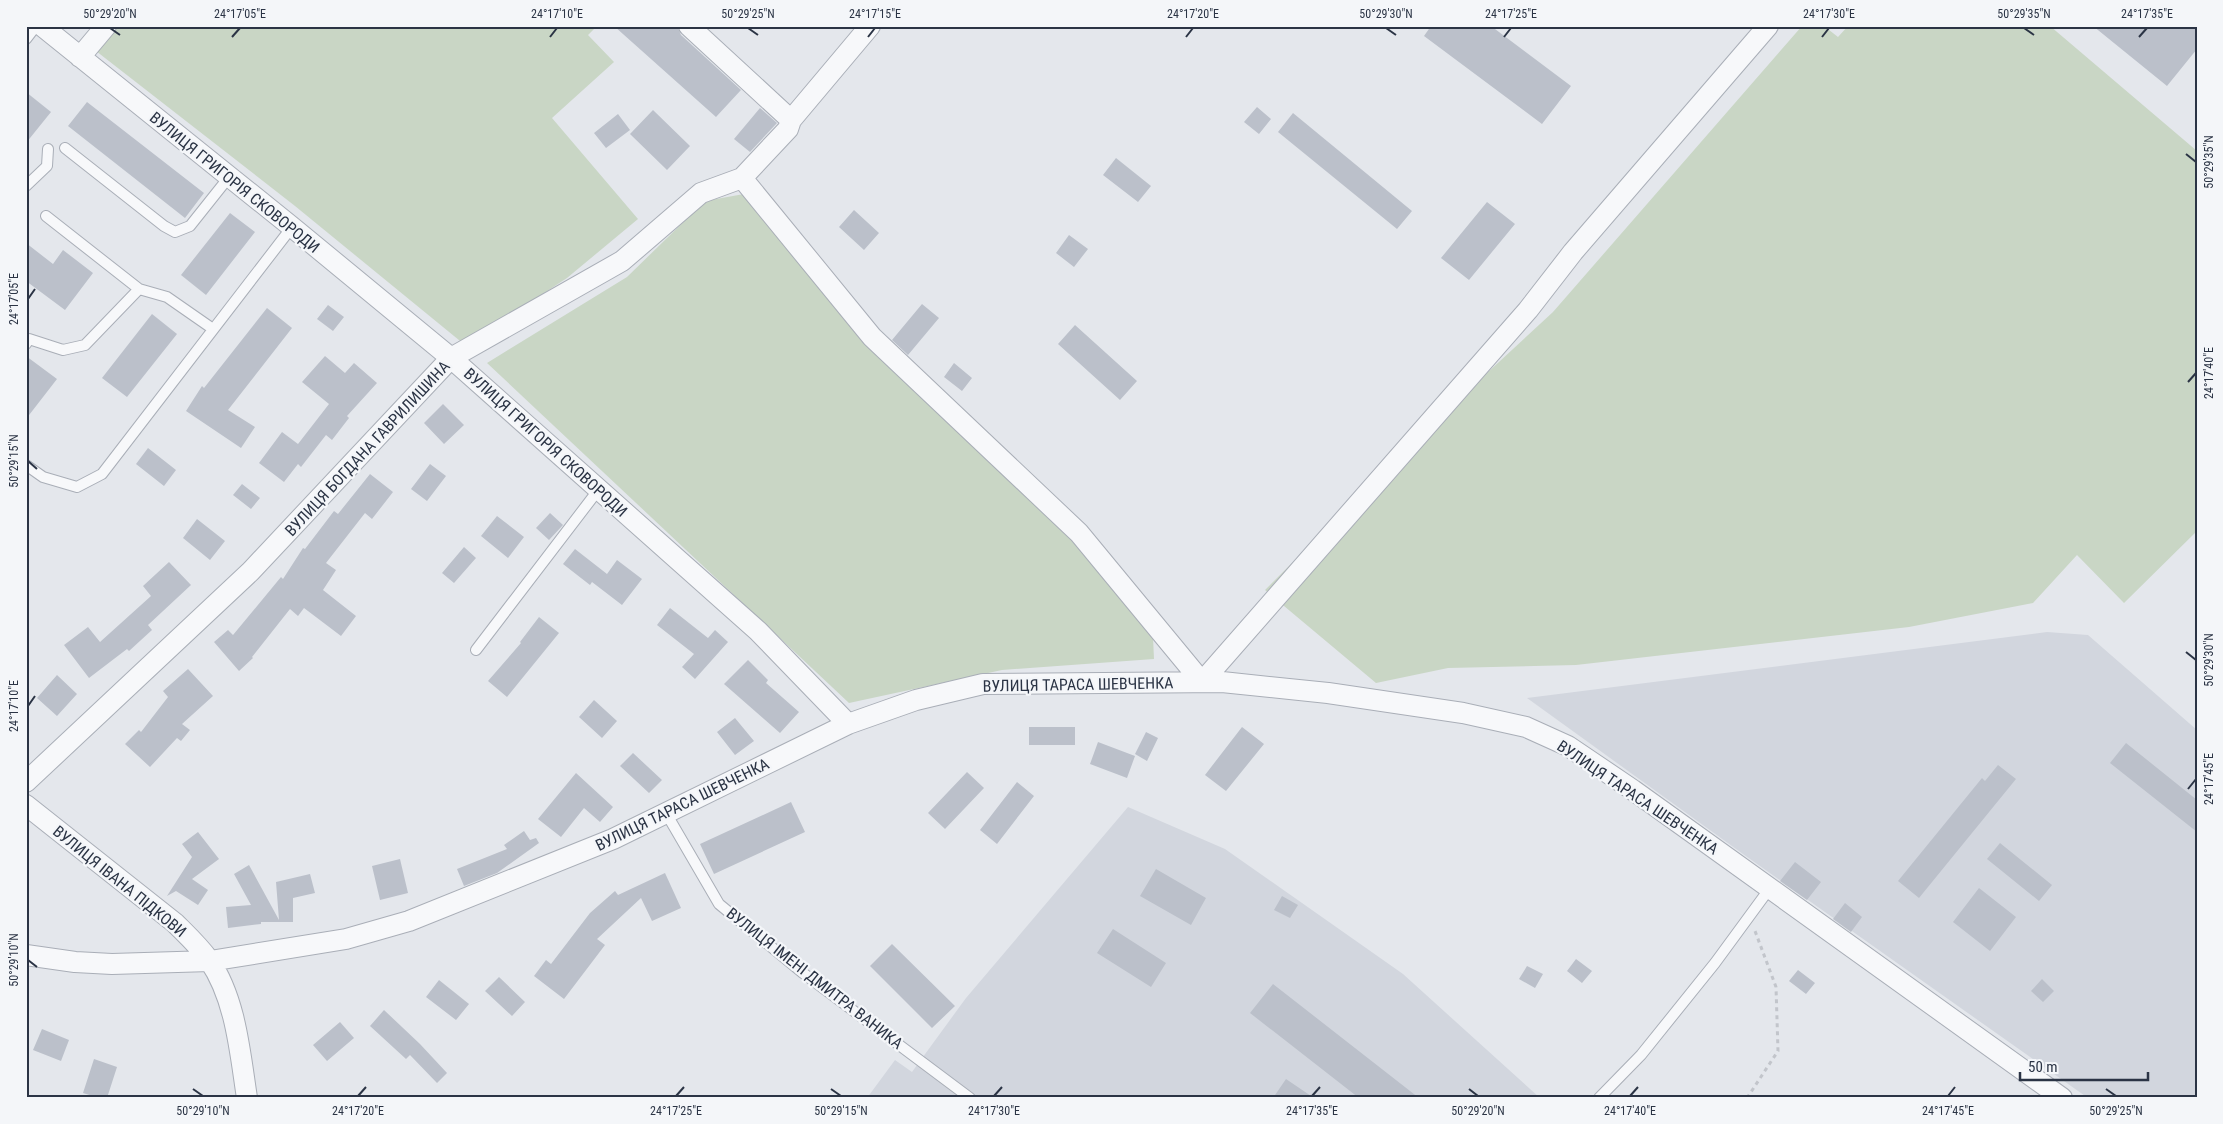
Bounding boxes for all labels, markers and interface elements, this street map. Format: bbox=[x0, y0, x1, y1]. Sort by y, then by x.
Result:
text: 50°29'20"N bbox=[83, 7, 137, 21]
text: 24°17'05"E bbox=[214, 7, 266, 21]
text: 24°17'10"E bbox=[531, 7, 583, 21]
text: 50°29'25"N bbox=[721, 7, 775, 21]
text: 24°17'15"E bbox=[849, 7, 901, 21]
text: 24°17'20"E bbox=[1167, 7, 1219, 21]
text: 50°29'30"N bbox=[1359, 7, 1413, 21]
text: 24°17'25"E bbox=[1485, 7, 1537, 21]
text: 24°17'30"E bbox=[1803, 7, 1855, 21]
text: 50°29'35"N bbox=[1997, 7, 2051, 21]
text: 24°17'35"E bbox=[2121, 7, 2173, 21]
street label: ВУЛИЦЯ ГРИГОРІЯ СКОВОРОДИ bbox=[146, 108, 323, 257]
text: 50°29'35"N bbox=[2202, 135, 2216, 189]
text: 24°17'05"E bbox=[7, 273, 21, 325]
text: 24°17'40"E bbox=[2202, 347, 2216, 399]
street label: ВУЛИЦЯ БОГДАНА ГАВРИЛИШИНА bbox=[281, 357, 454, 540]
street label: ВУЛИЦЯ ГРИГОРІЯ СКОВОРОДИ bbox=[460, 364, 631, 521]
text: 50°29'15"N bbox=[7, 434, 21, 488]
text: 50°29'30"N bbox=[2202, 633, 2216, 687]
street label: ВУЛИЦЯ ТАРАСА ШЕВЧЕНКА bbox=[983, 673, 1173, 696]
text: 24°17'10"E bbox=[7, 680, 21, 732]
street label: ВУЛИЦЯ ТАРАСА ШЕВЧЕНКА bbox=[1553, 736, 1722, 859]
text: 24°17'45"E bbox=[2202, 753, 2216, 805]
street label: ВУЛИЦЯ ТАРАСА ШЕВЧЕНКА bbox=[592, 754, 772, 855]
street label: ВУЛИЦЯ ІВАНА ПІДКОВИ bbox=[49, 822, 190, 941]
street label: ВУЛИЦЯ ІМЕНІ ДМИТРА ВАНИКА bbox=[723, 904, 907, 1053]
text: 50°29'10"N bbox=[7, 933, 21, 987]
scale bar bbox=[2020, 1049, 2148, 1081]
text: 50 m bbox=[2028, 1058, 2058, 1076]
text: 50°29'10"N bbox=[176, 1104, 230, 1118]
text: 24°17'20"E bbox=[332, 1104, 384, 1118]
text: 24°17'25"E bbox=[650, 1104, 702, 1118]
text: 50°29'15"N bbox=[814, 1104, 868, 1118]
text: 24°17'30"E bbox=[968, 1104, 1020, 1118]
text: 24°17'35"E bbox=[1286, 1104, 1338, 1118]
text: 50°29'20"N bbox=[1451, 1104, 1505, 1118]
text: 24°17'40"E bbox=[1604, 1104, 1656, 1118]
text: 24°17'45"E bbox=[1922, 1104, 1974, 1118]
text: 50°29'25"N bbox=[2089, 1104, 2143, 1118]

